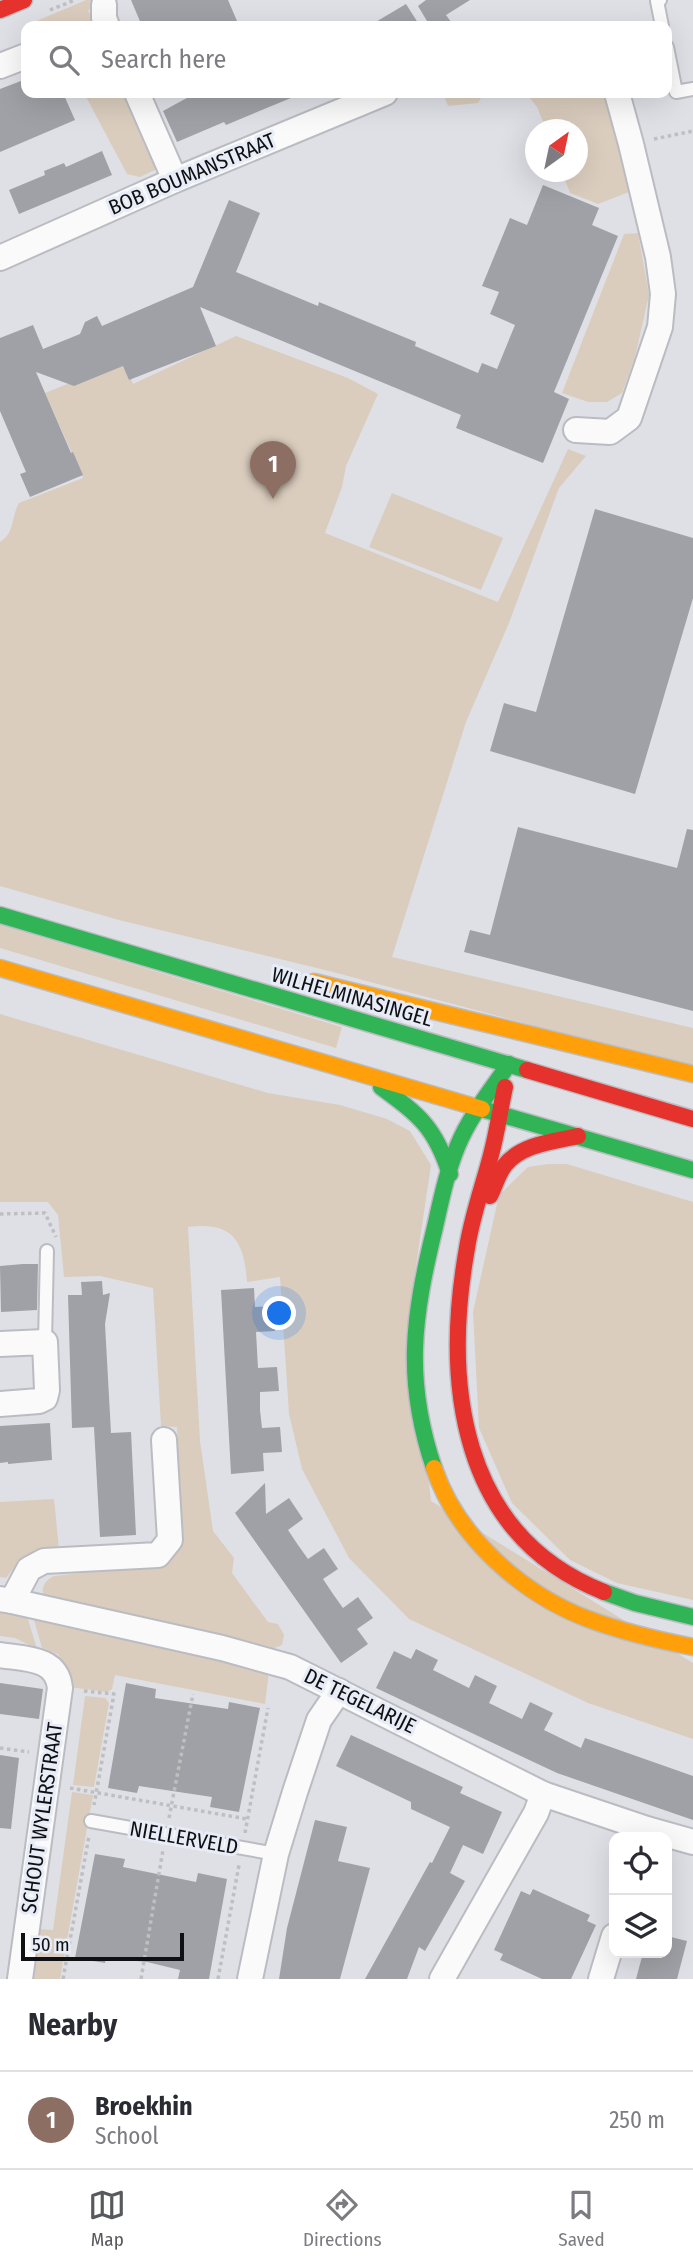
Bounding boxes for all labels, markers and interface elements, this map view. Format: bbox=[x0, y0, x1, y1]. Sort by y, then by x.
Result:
search box bbox=[21, 21, 672, 98]
icon: search bbox=[45, 41, 83, 79]
text: Search here bbox=[101, 44, 226, 75]
north arrow bbox=[525, 119, 588, 182]
street label: BOB BOUMANSTRAAT bbox=[105, 127, 280, 221]
pin: 1 bbox=[250, 441, 296, 499]
street label: WILHELMINASINGEL bbox=[268, 962, 436, 1033]
your location bbox=[262, 1296, 296, 1330]
street label: DE TEGELARIJE bbox=[300, 1663, 420, 1739]
street label: SCHOUT WYLERSTRAAT bbox=[16, 1721, 68, 1915]
street label: NIELLERVELD bbox=[128, 1816, 240, 1860]
map controls bbox=[609, 1832, 672, 1958]
button: locate bbox=[609, 1832, 672, 1895]
button: layers bbox=[609, 1895, 672, 1958]
scale bar bbox=[21, 1930, 184, 1962]
text: 50 m bbox=[32, 1933, 70, 1956]
text: Nearby bbox=[28, 2007, 117, 2043]
text: Broekhin bbox=[95, 2091, 193, 2122]
text: 1 bbox=[46, 2106, 56, 2134]
text: 250 m bbox=[609, 2106, 665, 2134]
text: School bbox=[95, 2122, 159, 2150]
tab: Map bbox=[88, 2186, 126, 2251]
tab: Directions bbox=[303, 2186, 382, 2251]
tab: Saved bbox=[558, 2186, 605, 2251]

